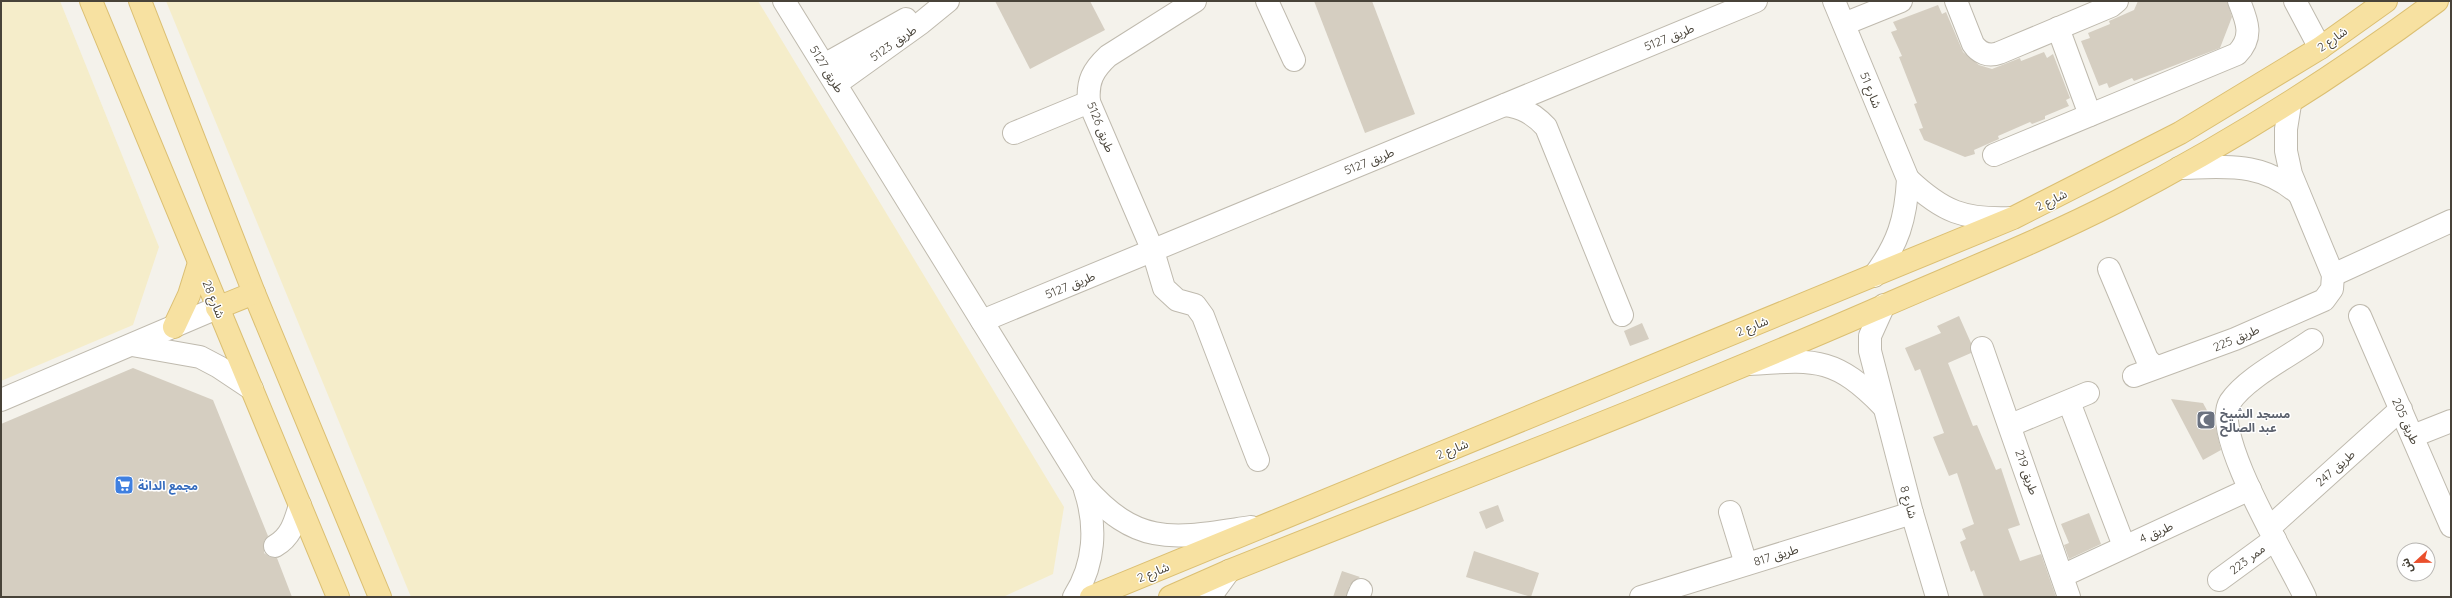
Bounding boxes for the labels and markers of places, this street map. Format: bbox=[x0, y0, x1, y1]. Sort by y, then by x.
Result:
place label: مسجد الشيخ عبد الصالح bbox=[2220, 406, 2290, 437]
mosque icon: مسجد الشيخ عبد الصالح bbox=[2195, 409, 2217, 431]
supermarket icon: مجمع الدانة bbox=[113, 474, 135, 496]
place label: مجمع الدانة bbox=[138, 478, 198, 495]

